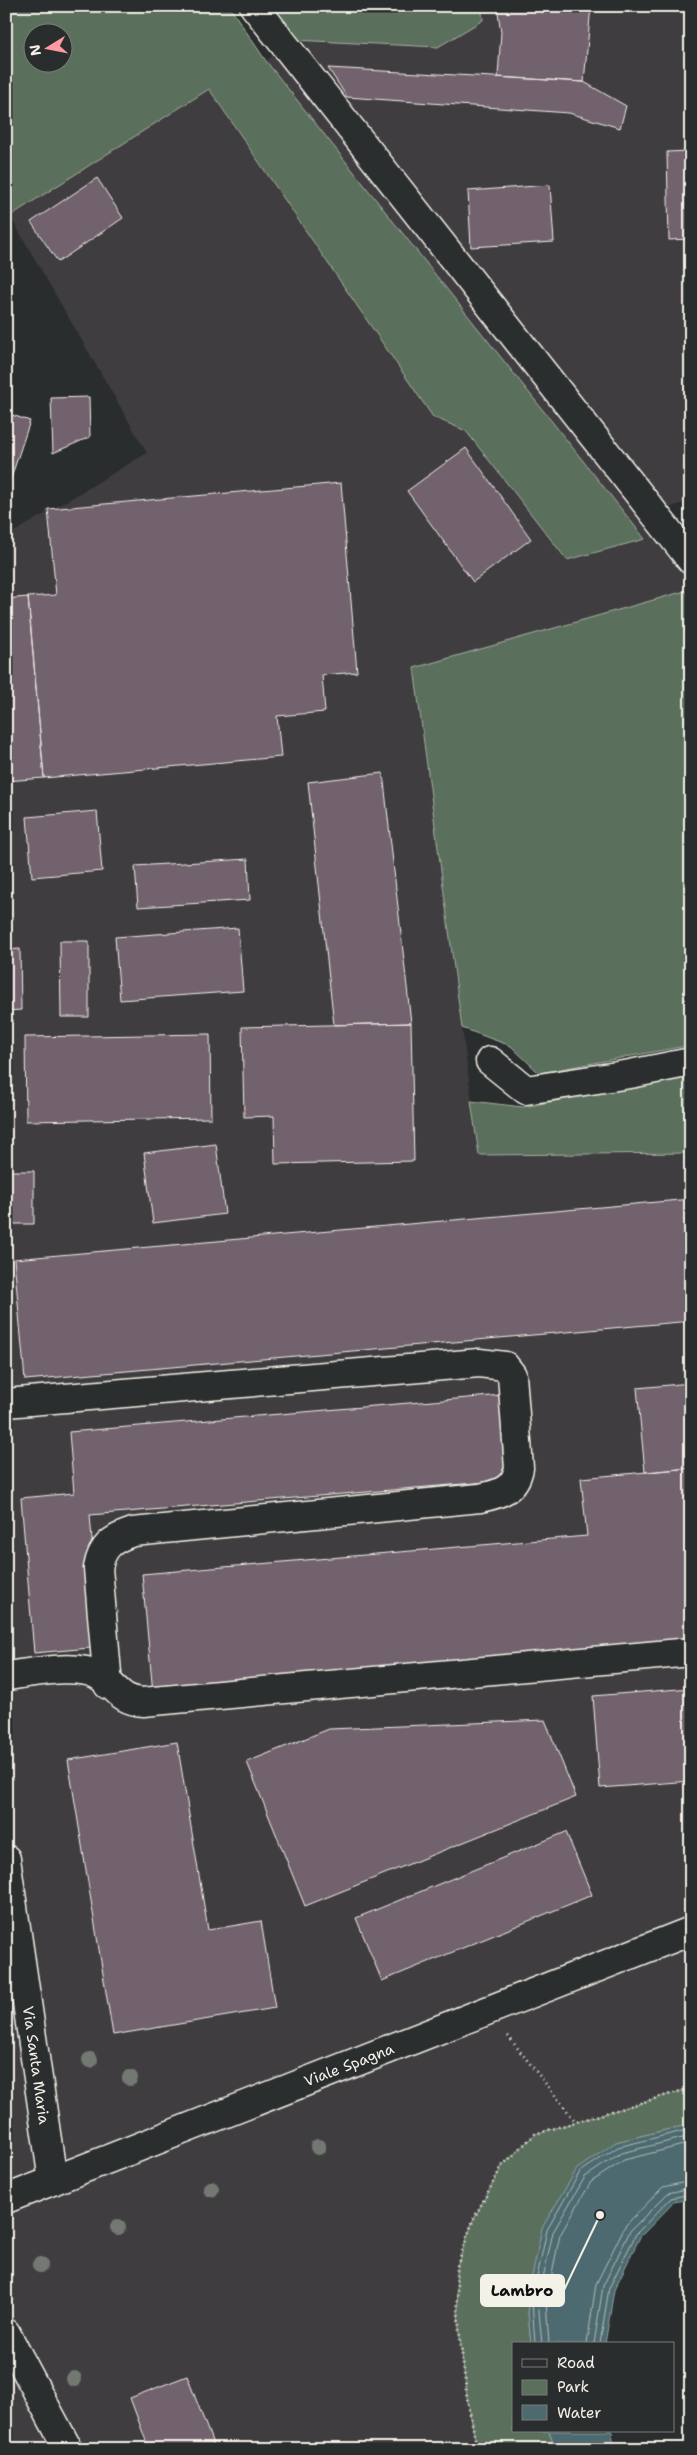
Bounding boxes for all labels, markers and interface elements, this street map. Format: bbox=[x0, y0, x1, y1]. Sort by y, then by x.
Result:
north arrow bbox=[22, 22, 72, 72]
text: N bbox=[25, 43, 45, 57]
street label: Via Santa Maria bbox=[18, 2005, 54, 2126]
street label: Viale Spagna bbox=[301, 2038, 397, 2091]
callout: Lambro bbox=[481, 2275, 564, 2306]
text: Lambro bbox=[491, 2280, 553, 2301]
legend bbox=[512, 2342, 674, 2432]
text: Road bbox=[557, 2353, 595, 2373]
text: Park bbox=[557, 2377, 589, 2397]
text: Water bbox=[557, 2403, 601, 2423]

